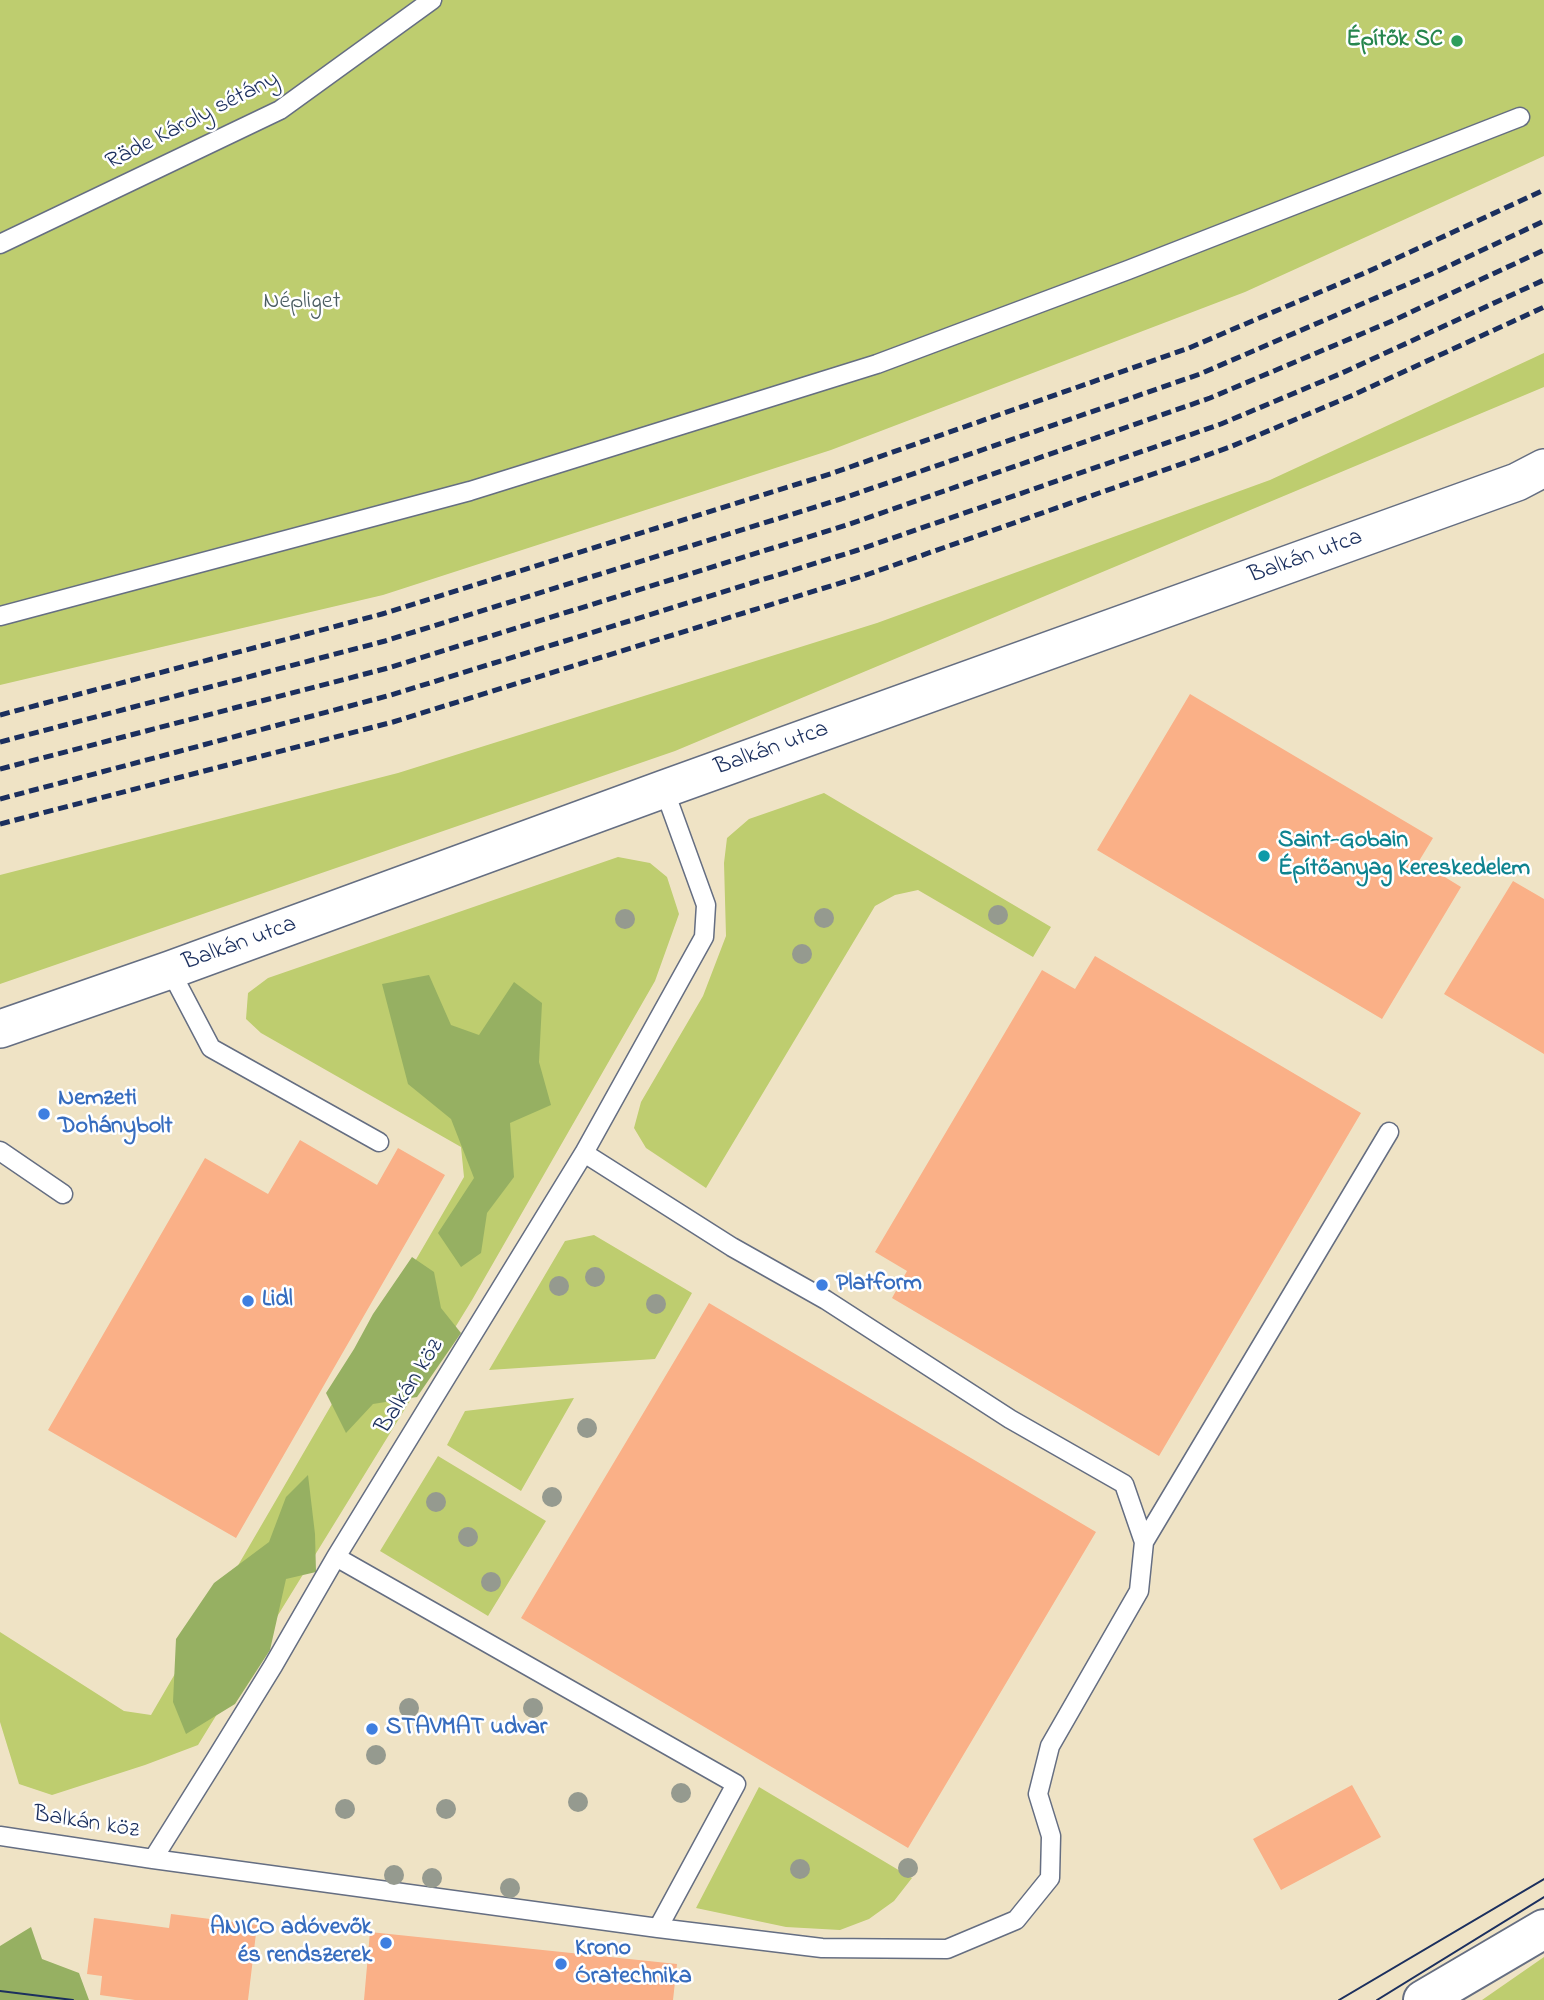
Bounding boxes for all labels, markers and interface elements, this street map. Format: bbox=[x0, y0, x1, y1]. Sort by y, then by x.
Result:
place label: Építők SC bbox=[1346, 27, 1443, 55]
marker: Építők SC bbox=[1449, 33, 1465, 49]
street label: Räde Károly sétány bbox=[102, 66, 284, 178]
park label: Népliget bbox=[263, 289, 341, 317]
street label: Balkán utca bbox=[1245, 524, 1367, 592]
street label: Balkán utca bbox=[711, 716, 833, 784]
place label: Saint-Gobain Építőanyag Kereskedelem bbox=[1278, 828, 1530, 884]
marker: Saint-Gobain Építőanyag Kereskedelem bbox=[1256, 848, 1272, 864]
street label: Balkán utca bbox=[179, 911, 301, 979]
place label: Nemzeti Dohánybolt bbox=[58, 1086, 173, 1142]
marker: Nemzeti Dohánybolt bbox=[36, 1106, 52, 1122]
place label: Platform bbox=[836, 1271, 922, 1299]
marker: Platform bbox=[814, 1277, 830, 1293]
place label: Lidl bbox=[262, 1287, 293, 1315]
marker: Lidl bbox=[240, 1293, 256, 1309]
street label: Balkán köz bbox=[371, 1334, 451, 1440]
place label: STAVMAT udvar bbox=[386, 1715, 547, 1743]
marker: STAVMAT udvar bbox=[364, 1721, 380, 1737]
street label: Balkán köz bbox=[31, 1801, 141, 1847]
place label: ANICO adóvevők és rendszerek bbox=[210, 1915, 372, 1971]
marker: ANICO adóvevők és rendszerek bbox=[378, 1935, 394, 1951]
place label: Krono Óratechnika bbox=[575, 1936, 692, 1992]
marker: Krono Óratechnika bbox=[553, 1956, 569, 1972]

